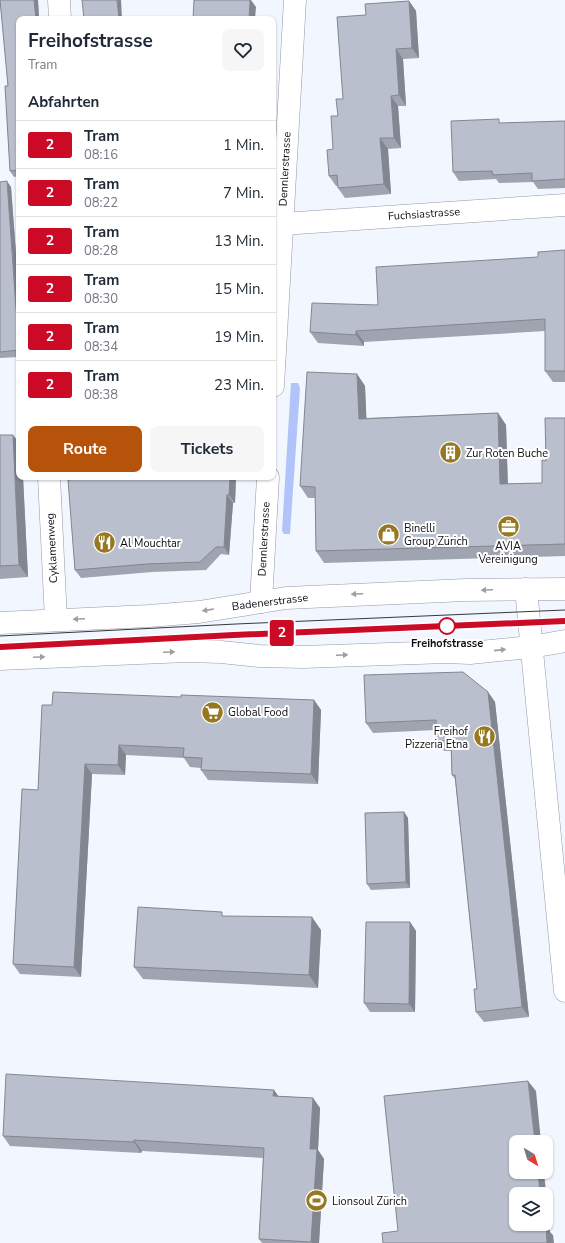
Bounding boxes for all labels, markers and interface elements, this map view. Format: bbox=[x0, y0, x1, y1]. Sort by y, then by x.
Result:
text: Freihofstrasse bbox=[28, 28, 153, 54]
button: heart bbox=[222, 29, 264, 71]
text: Tram bbox=[28, 56, 57, 74]
text: Abfahrten bbox=[28, 92, 99, 112]
text: Tram bbox=[84, 126, 119, 146]
street label: Dennlerstrasse bbox=[276, 131, 294, 207]
text: 2 bbox=[46, 135, 54, 154]
text: 1 Min. bbox=[223, 135, 264, 155]
text: 08:16 bbox=[84, 146, 118, 164]
text: Tram bbox=[84, 174, 119, 194]
text: 2 bbox=[46, 183, 54, 202]
text: 7 Min. bbox=[223, 183, 264, 203]
text: 08:22 bbox=[84, 194, 118, 212]
street label: Fuchsiastrasse bbox=[387, 204, 461, 224]
text: Tram bbox=[84, 222, 119, 242]
text: 2 bbox=[46, 231, 54, 250]
text: 13 Min. bbox=[214, 231, 264, 251]
text: 08:28 bbox=[84, 242, 118, 260]
text: Tram bbox=[84, 270, 119, 290]
text: 2 bbox=[46, 279, 54, 298]
text: 15 Min. bbox=[214, 279, 264, 299]
text: 08:30 bbox=[84, 290, 118, 308]
text: Tram bbox=[84, 318, 119, 338]
text: 2 bbox=[46, 327, 54, 346]
text: 19 Min. bbox=[214, 327, 264, 347]
text: 08:34 bbox=[84, 338, 118, 356]
text: Tram bbox=[84, 366, 119, 386]
text: 2 bbox=[46, 375, 54, 394]
text: 23 Min. bbox=[214, 375, 264, 395]
text: 08:38 bbox=[84, 386, 118, 404]
button: Route bbox=[28, 426, 142, 472]
button: Tickets bbox=[150, 426, 264, 472]
building icon: Zur Roten Buche bbox=[437, 440, 463, 466]
place label: Zur Roten Buche bbox=[466, 446, 548, 461]
street label: Dennlerstrasse bbox=[255, 501, 273, 577]
street label: Cyklamenweg bbox=[43, 512, 61, 584]
office icon: AVIA Vereinigung bbox=[495, 513, 521, 539]
shop icon: Binelli Group Zürich bbox=[376, 521, 402, 547]
place label: Binelli Group Zürich bbox=[404, 521, 468, 549]
restaurant icon: Al Mouchtar bbox=[91, 530, 117, 556]
place label: Al Mouchtar bbox=[120, 536, 181, 551]
place label: AVIA Vereinigung bbox=[477, 539, 538, 567]
one-way arrow bbox=[480, 587, 493, 593]
street label: Badenerstrasse bbox=[231, 590, 309, 614]
one-way arrow bbox=[351, 591, 363, 598]
one-way arrow bbox=[202, 607, 214, 613]
one-way arrow bbox=[72, 616, 85, 622]
marker: Freihofstrasse bbox=[438, 617, 456, 635]
line badge: 2 bbox=[269, 620, 295, 646]
text: 2 bbox=[278, 623, 286, 642]
place label: Freihofstrasse bbox=[411, 636, 483, 651]
one-way arrow bbox=[494, 647, 507, 653]
one-way arrow bbox=[163, 648, 175, 655]
one-way arrow bbox=[336, 652, 348, 659]
one-way arrow bbox=[33, 654, 46, 660]
supermarket icon: Global Food bbox=[199, 699, 225, 725]
place label: Global Food bbox=[228, 705, 288, 720]
place label: Freihof Pizzeria Etna bbox=[405, 724, 468, 752]
restaurant icon: Freihof Pizzeria Etna bbox=[471, 724, 497, 750]
north arrow bbox=[509, 1135, 553, 1179]
map controls bbox=[509, 1135, 553, 1231]
button: layers bbox=[509, 1187, 553, 1231]
sports icon: Lionsoul Zürich bbox=[303, 1188, 329, 1214]
place label: Lionsoul Zürich bbox=[332, 1194, 407, 1209]

